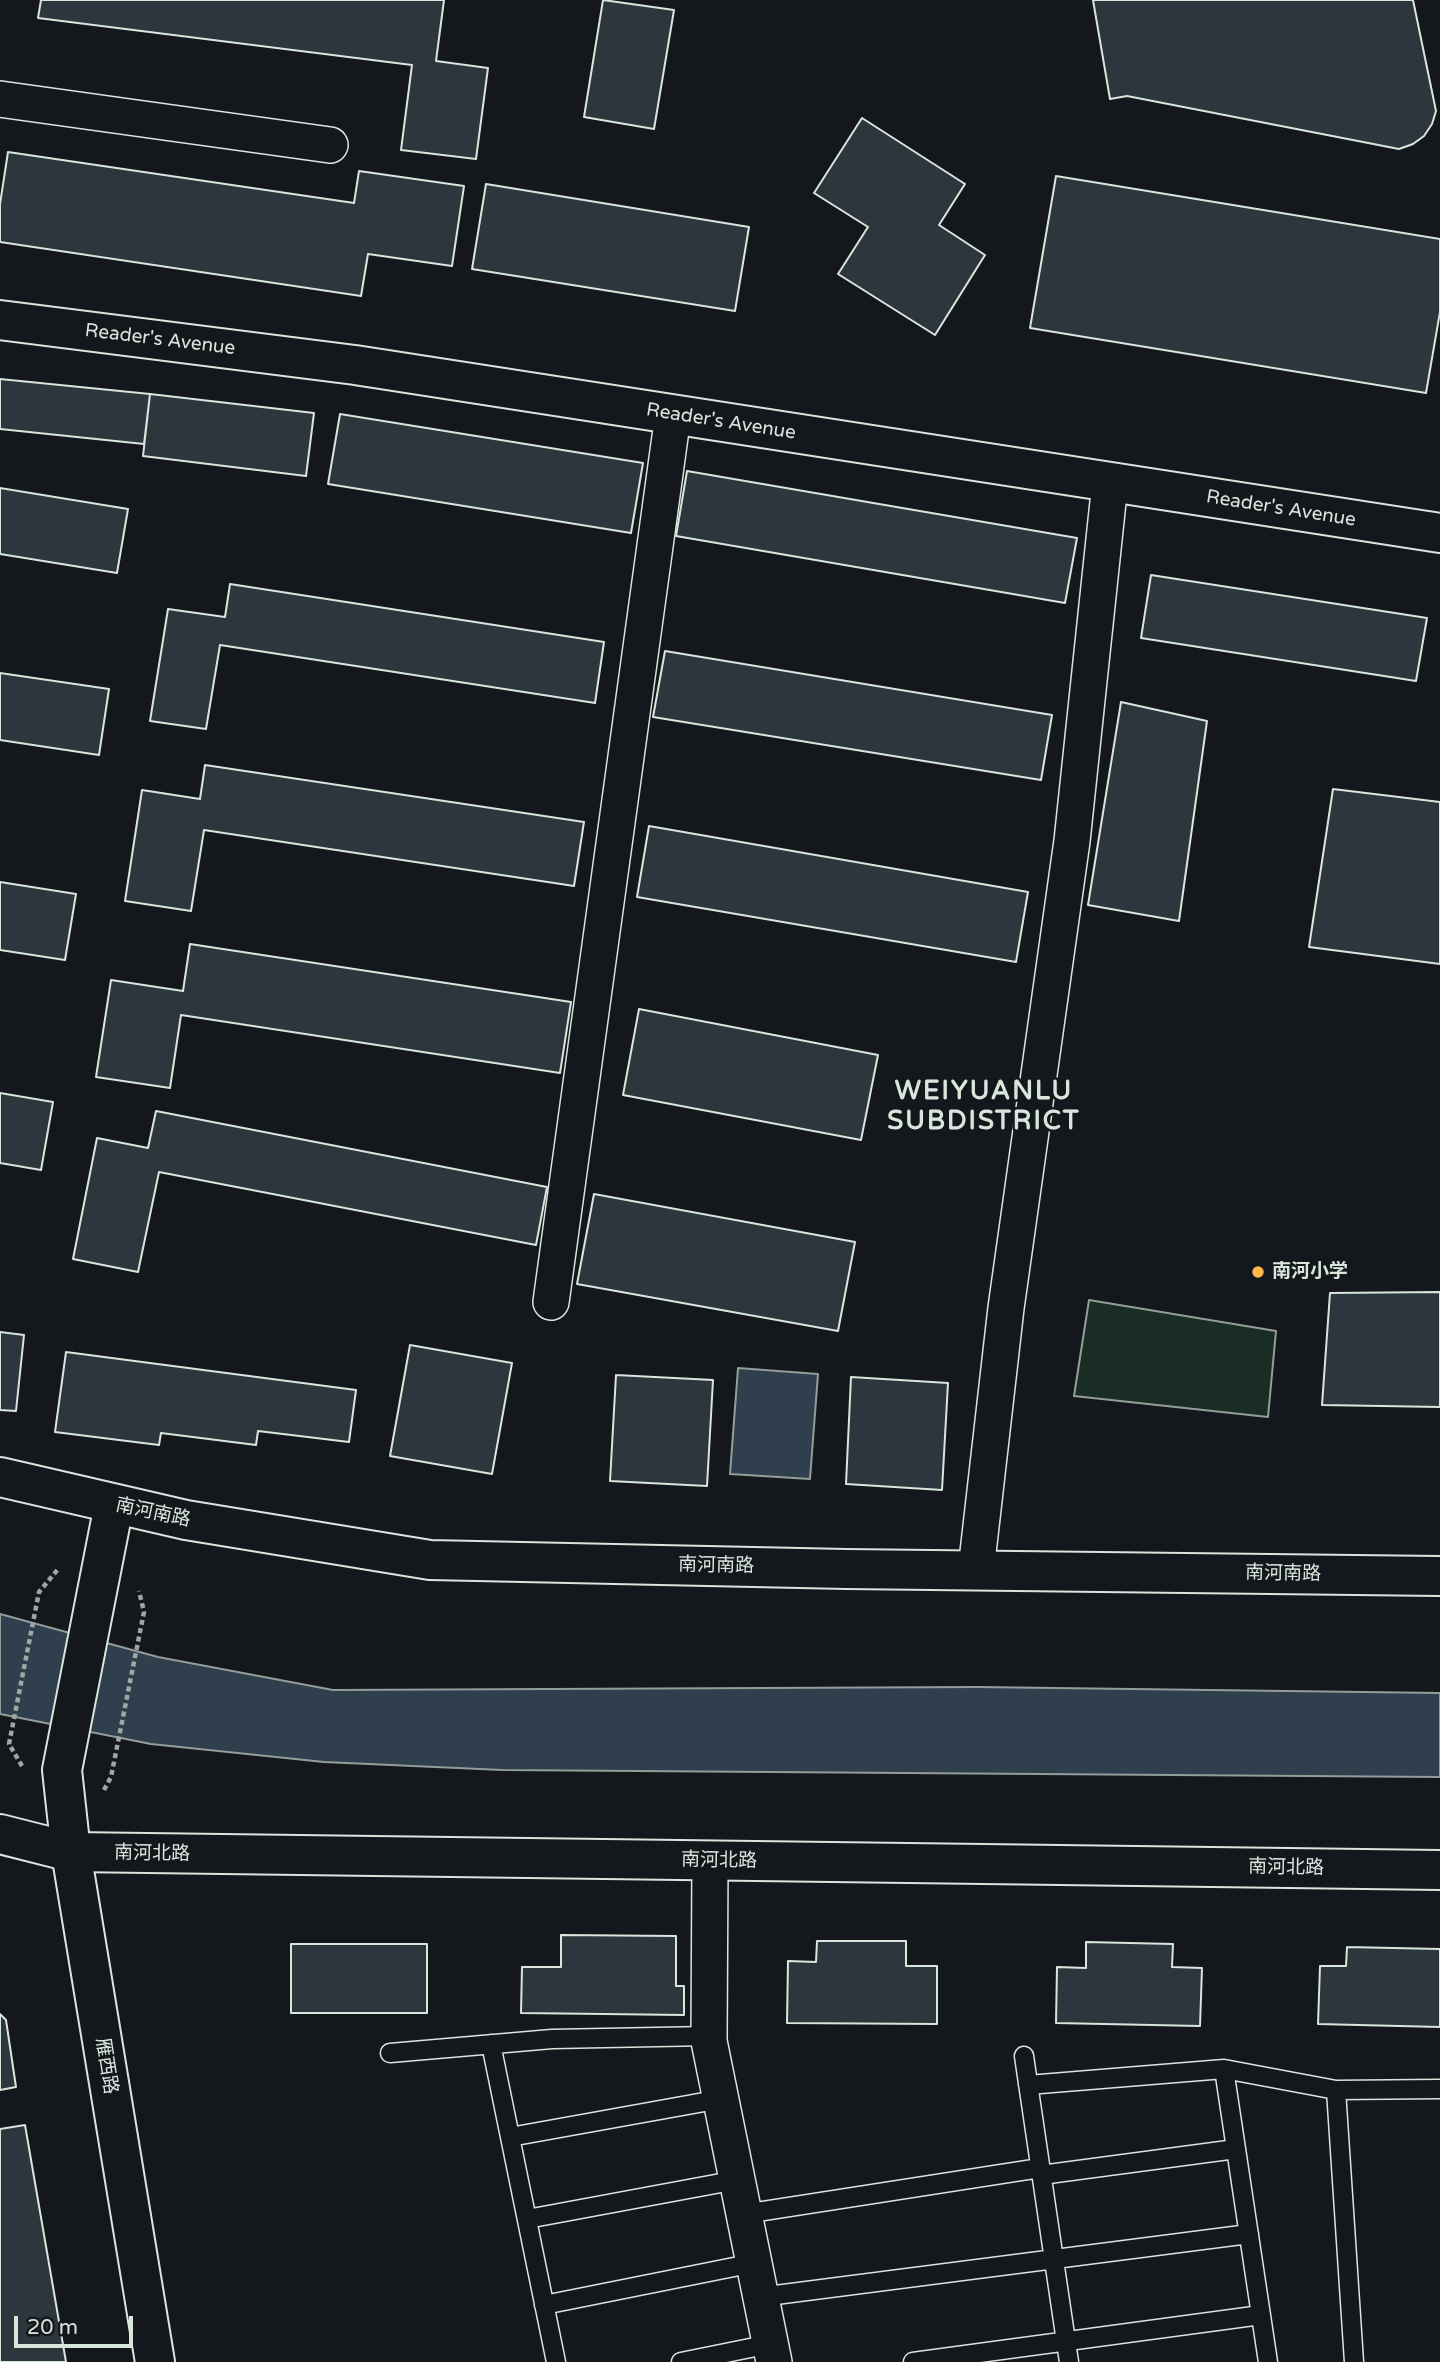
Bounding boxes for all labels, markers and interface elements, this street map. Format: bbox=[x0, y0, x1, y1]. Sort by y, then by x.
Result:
street label: Reader's Avenue bbox=[84, 319, 236, 361]
street label: Reader's Avenue bbox=[645, 399, 797, 445]
street label: Reader's Avenue bbox=[1205, 486, 1357, 532]
district label: WEIYUANLU SUBDISTRICT bbox=[889, 1076, 1079, 1138]
place label: 南河小学 bbox=[1272, 1261, 1348, 1283]
marker: 南河小学 bbox=[1250, 1264, 1266, 1280]
street label: 南河南路 bbox=[113, 1494, 193, 1532]
street label: 南河南路 bbox=[678, 1554, 754, 1578]
street label: 南河南路 bbox=[1245, 1562, 1321, 1586]
street label: 南河北路 bbox=[114, 1842, 190, 1866]
street label: 南河北路 bbox=[681, 1849, 757, 1873]
street label: 南河北路 bbox=[1248, 1856, 1324, 1880]
street label: 雁西路 bbox=[90, 2036, 122, 2096]
scale bar bbox=[18, 2302, 136, 2346]
text: 20 m bbox=[27, 2315, 78, 2340]

